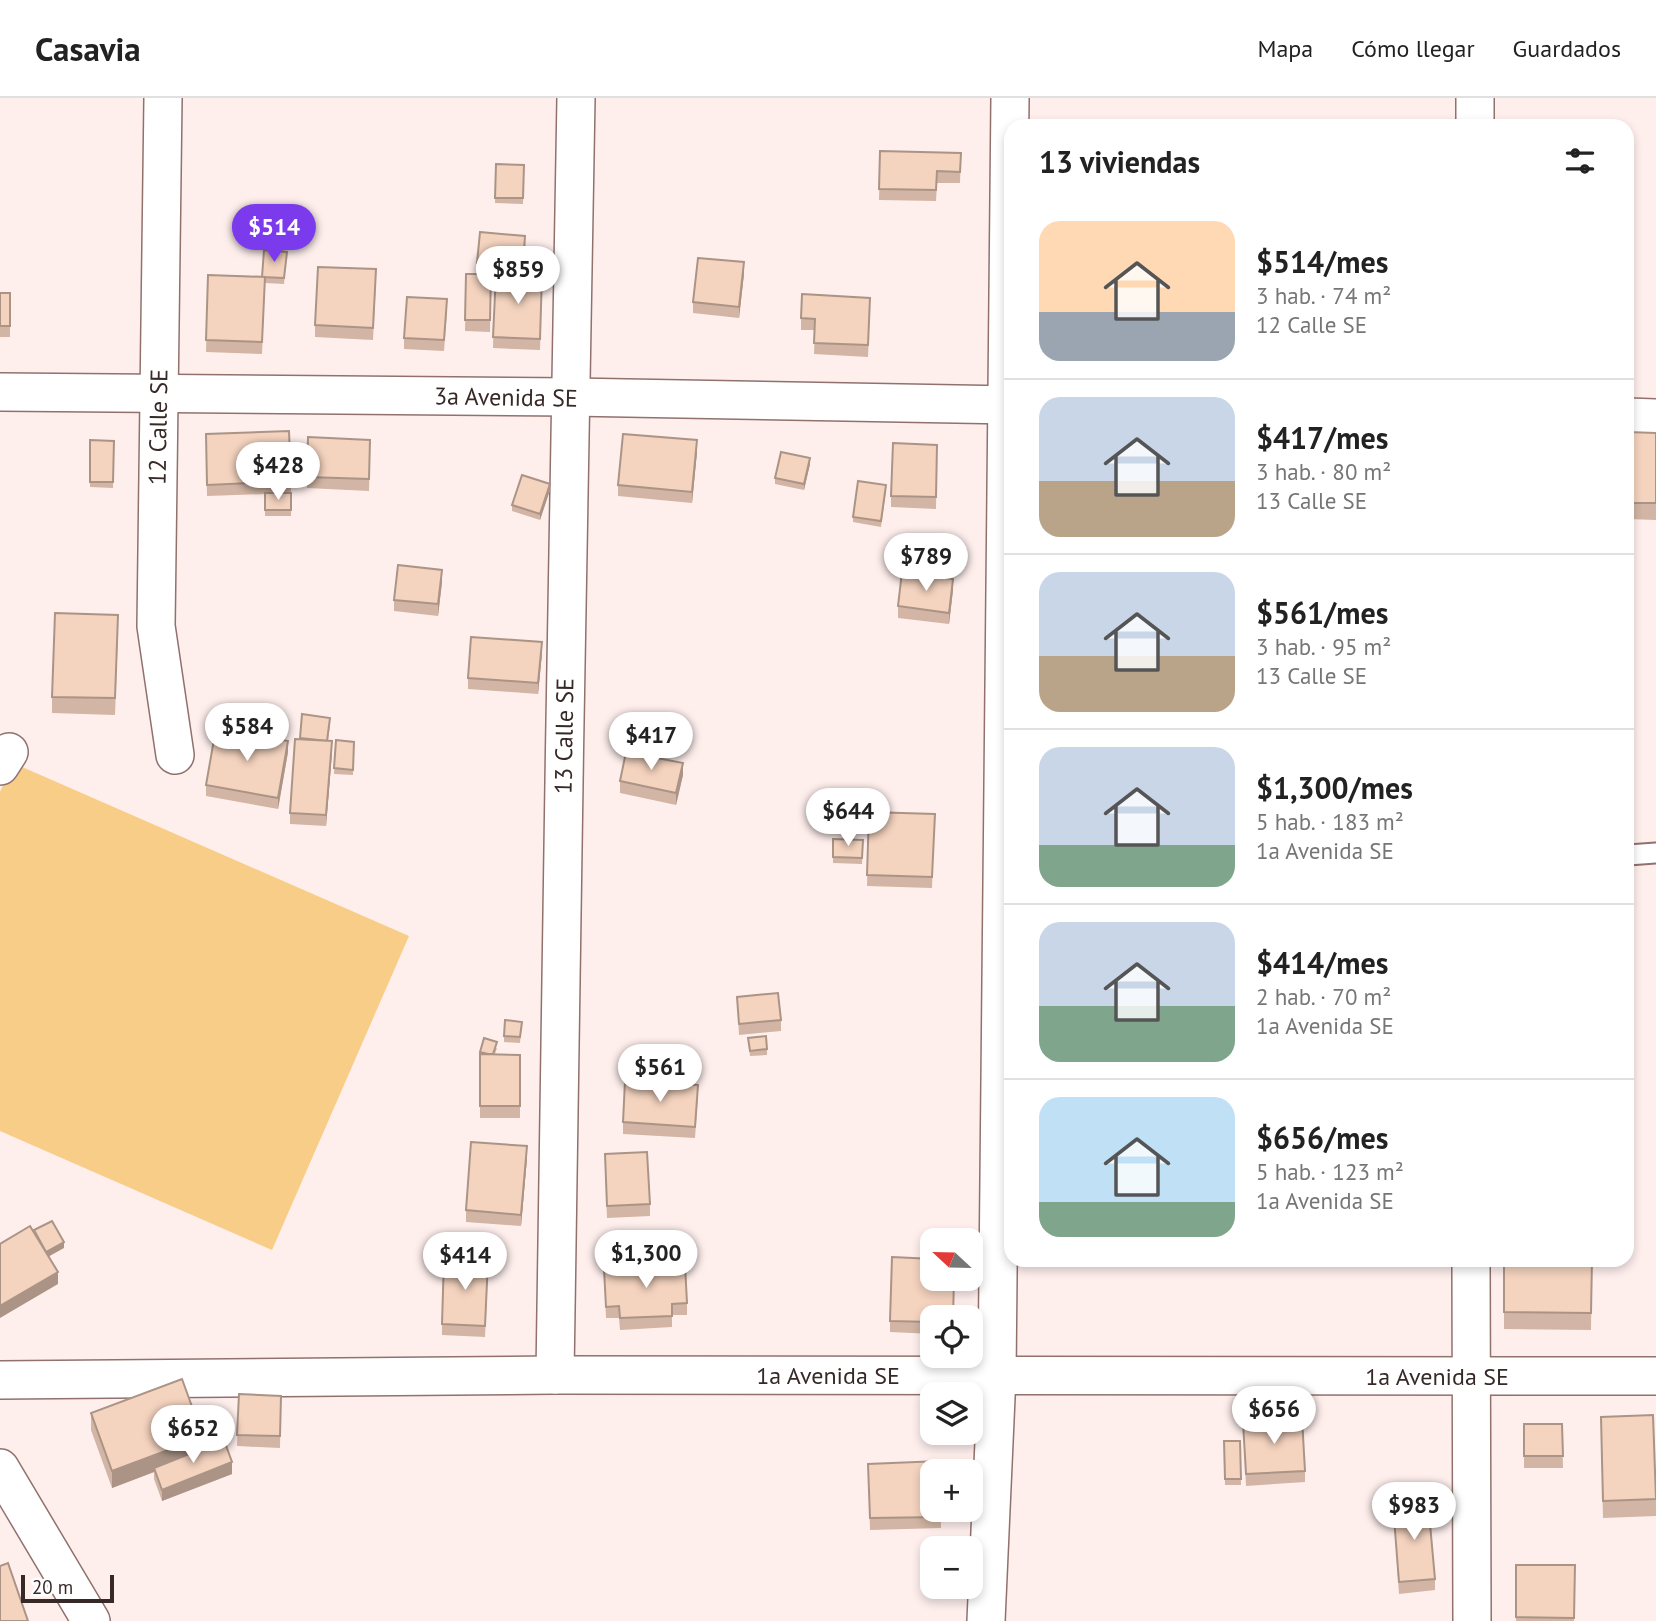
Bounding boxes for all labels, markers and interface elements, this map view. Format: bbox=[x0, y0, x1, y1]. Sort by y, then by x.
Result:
text: Casavia bbox=[35, 27, 141, 70]
text: Mapa bbox=[1257, 33, 1313, 64]
text: Cómo llegar bbox=[1351, 33, 1475, 64]
text: Guardados bbox=[1513, 33, 1621, 64]
text: 13 viviendas bbox=[1039, 142, 1200, 181]
icon: filters bbox=[1561, 142, 1599, 180]
pin: $514 bbox=[233, 204, 315, 264]
text: $514 bbox=[248, 212, 300, 241]
text: $514/mes bbox=[1256, 242, 1388, 281]
pin: $859 bbox=[477, 246, 559, 306]
icon: home bbox=[1095, 249, 1179, 333]
text: $859 bbox=[492, 254, 544, 283]
text: 3 hab. · 74 m² bbox=[1256, 281, 1391, 310]
text: 12 Calle SE bbox=[1256, 310, 1367, 339]
street label: 12 Calle SE bbox=[141, 369, 175, 485]
street label: 3a Avenida SE bbox=[434, 380, 578, 414]
text: $417/mes bbox=[1256, 418, 1388, 457]
icon: home bbox=[1095, 425, 1179, 509]
pin: $428 bbox=[237, 442, 319, 502]
text: $428 bbox=[252, 450, 304, 479]
text: 3 hab. · 80 m² bbox=[1256, 457, 1391, 486]
text: 13 Calle SE bbox=[1256, 486, 1367, 515]
pin: $789 bbox=[885, 533, 967, 593]
text: $789 bbox=[900, 541, 952, 570]
text: $561/mes bbox=[1256, 593, 1388, 632]
icon: home bbox=[1095, 600, 1179, 684]
text: 3 hab. · 95 m² bbox=[1256, 632, 1391, 661]
text: 13 Calle SE bbox=[1256, 661, 1367, 690]
street label: 13 Calle SE bbox=[547, 678, 581, 794]
pin: $584 bbox=[206, 704, 288, 763]
text: $584 bbox=[221, 711, 273, 740]
pin: $417 bbox=[610, 712, 692, 772]
text: $417 bbox=[625, 720, 677, 749]
text: $1,300/mes bbox=[1256, 768, 1413, 807]
icon: home bbox=[1095, 775, 1179, 859]
pin: $644 bbox=[807, 788, 889, 848]
text: $644 bbox=[822, 796, 874, 825]
text: 5 hab. · 183 m² bbox=[1256, 807, 1404, 836]
text: 1a Avenida SE bbox=[1256, 836, 1394, 865]
text: $414/mes bbox=[1256, 943, 1388, 982]
icon: home bbox=[1095, 950, 1179, 1034]
text: 2 hab. · 70 m² bbox=[1256, 982, 1391, 1011]
text: 1a Avenida SE bbox=[1256, 1011, 1394, 1040]
pin: $561 bbox=[619, 1044, 701, 1104]
text: $561 bbox=[634, 1052, 686, 1081]
text: $656/mes bbox=[1256, 1118, 1388, 1157]
icon: home bbox=[1095, 1125, 1179, 1209]
text: 5 hab. · 123 m² bbox=[1256, 1157, 1404, 1186]
text: 1a Avenida SE bbox=[1256, 1186, 1394, 1215]
north arrow bbox=[920, 1228, 984, 1292]
map controls bbox=[920, 1228, 983, 1599]
pin: $1,300 bbox=[589, 1230, 703, 1290]
pin: $414 bbox=[424, 1232, 506, 1292]
text: $1,300 bbox=[610, 1238, 682, 1267]
text: $414 bbox=[439, 1240, 491, 1269]
button: locate bbox=[920, 1305, 983, 1368]
street label: 1a Avenida SE bbox=[756, 1360, 900, 1391]
street label: 1a Avenida SE bbox=[1365, 1361, 1509, 1392]
button: layers bbox=[920, 1382, 983, 1445]
pin: $656 bbox=[1233, 1386, 1315, 1446]
text: $656 bbox=[1248, 1394, 1300, 1423]
pin: $652 bbox=[152, 1406, 234, 1465]
text: $652 bbox=[167, 1413, 219, 1442]
button: + bbox=[920, 1459, 983, 1522]
pin: $983 bbox=[1373, 1482, 1455, 1542]
text: $983 bbox=[1388, 1490, 1440, 1519]
button: − bbox=[920, 1536, 983, 1599]
scale bar bbox=[21, 1572, 114, 1604]
text: 20 m bbox=[32, 1575, 73, 1599]

